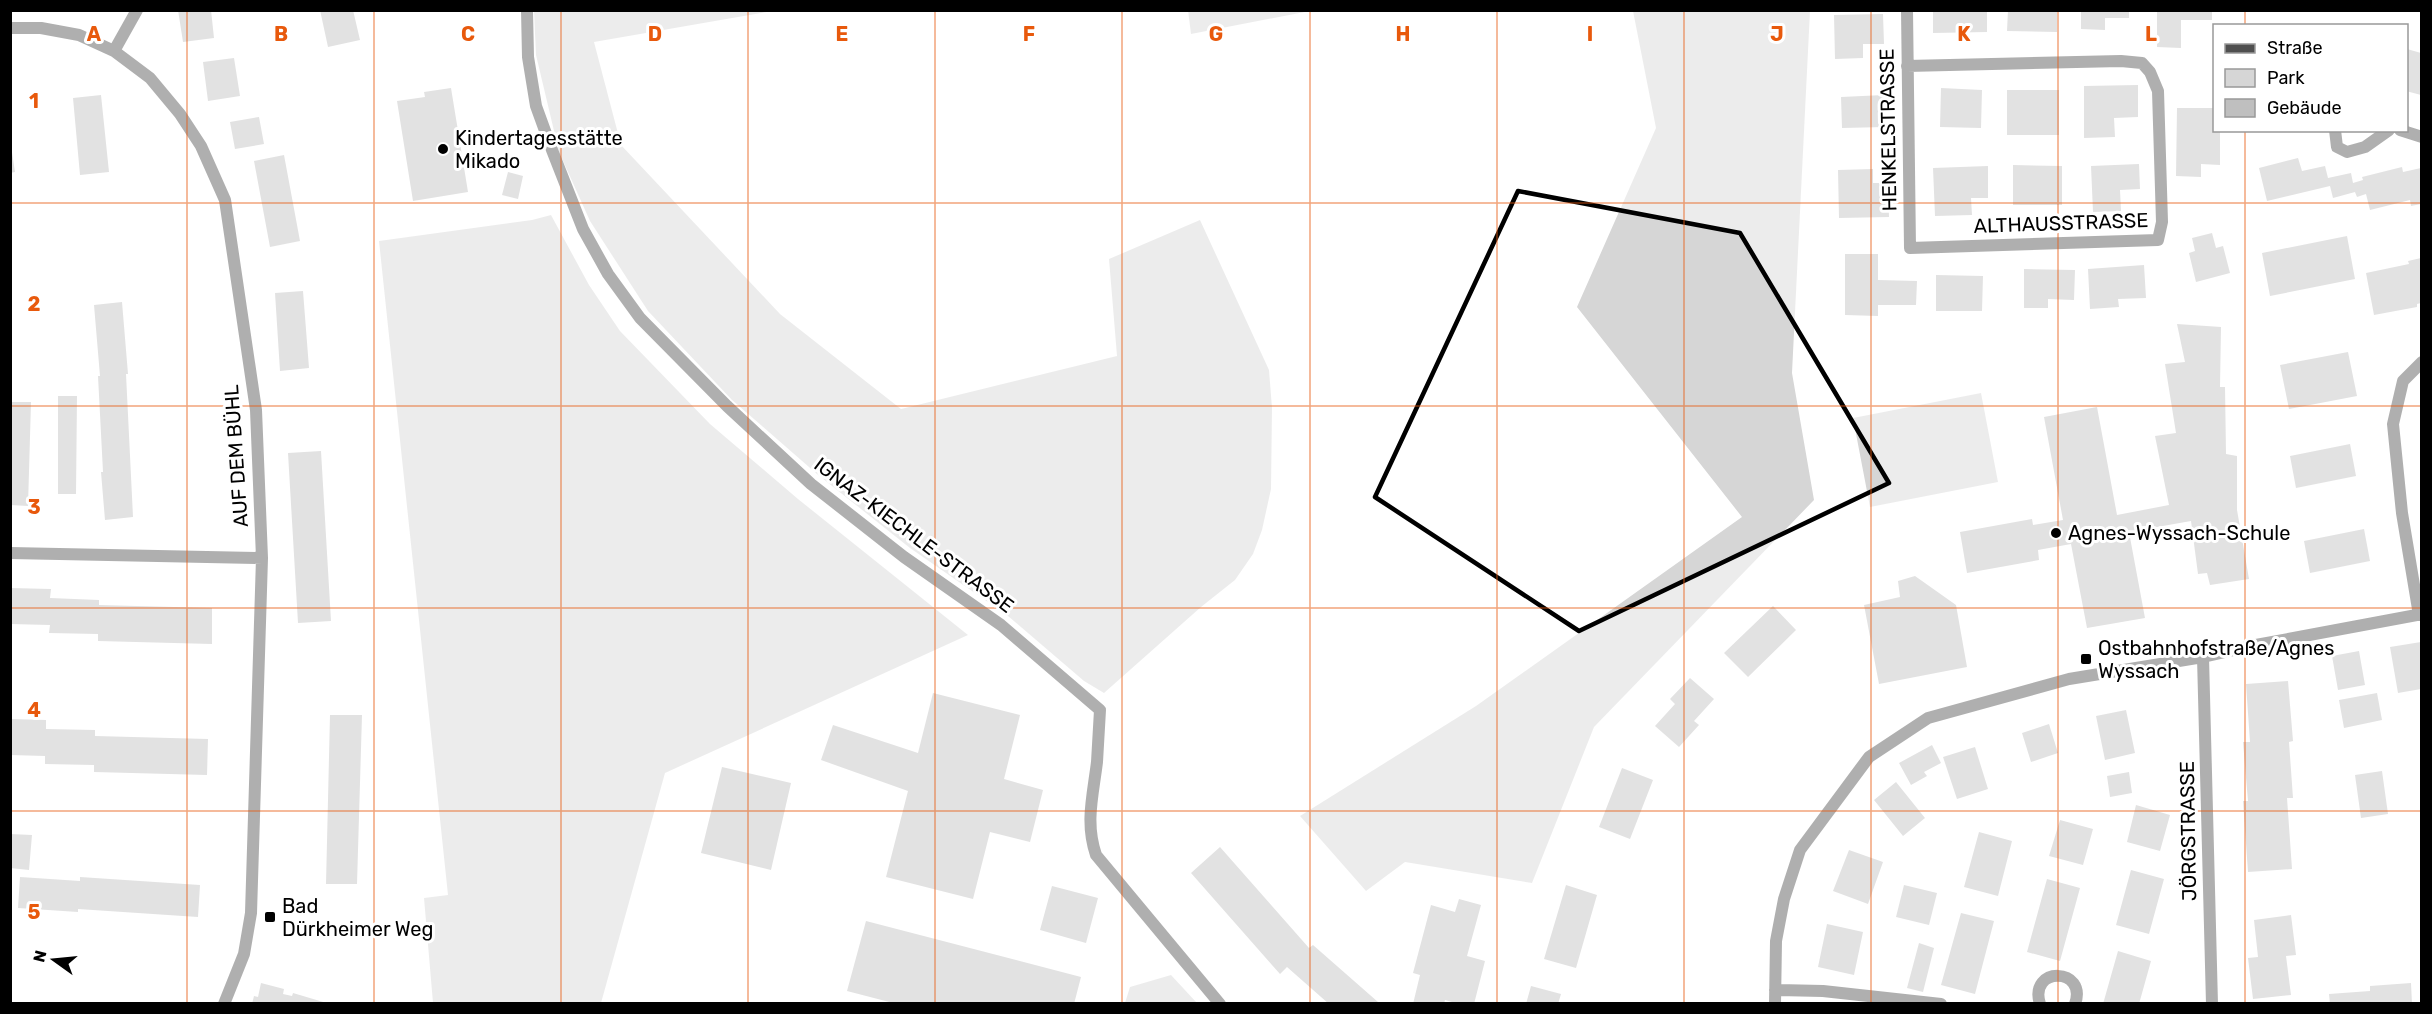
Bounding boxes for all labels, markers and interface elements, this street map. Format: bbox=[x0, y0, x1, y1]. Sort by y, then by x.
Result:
text: A bbox=[87, 22, 102, 46]
text: B bbox=[274, 22, 288, 46]
text: C bbox=[461, 22, 475, 46]
text: D bbox=[648, 22, 662, 46]
text: E bbox=[836, 22, 848, 46]
text: F bbox=[1023, 22, 1035, 46]
text: G bbox=[1209, 22, 1223, 46]
text: H bbox=[1396, 22, 1410, 46]
text: I bbox=[1587, 22, 1593, 46]
text: J bbox=[1770, 22, 1784, 46]
text: K bbox=[1957, 22, 1971, 46]
text: L bbox=[2145, 22, 2157, 46]
legend bbox=[2213, 24, 2408, 132]
text: Straße bbox=[2267, 37, 2323, 59]
street label: HENKELSTRASSE bbox=[1875, 48, 1901, 212]
text: Park bbox=[2267, 67, 2305, 89]
text: 1 bbox=[29, 89, 39, 113]
text: Gebäude bbox=[2267, 97, 2342, 119]
place label: Kindertagesstätte Mikado bbox=[455, 126, 623, 173]
marker: Kindertagesstätte Mikado bbox=[436, 142, 450, 156]
street label: ALTHAUSSTRASSE bbox=[1973, 208, 2149, 238]
text: 2 bbox=[28, 292, 41, 316]
street label: AUF DEM BÜHL bbox=[219, 384, 253, 528]
street label: IGNAZ-KIECHLE-STRASSE bbox=[810, 452, 1018, 618]
text: 3 bbox=[27, 495, 41, 519]
place label: Agnes-Wyssach-Schule bbox=[2068, 521, 2290, 545]
marker: Agnes-Wyssach-Schule bbox=[2049, 526, 2063, 540]
place label: Ostbahnhofstraße/Agnes Wyssach bbox=[2098, 636, 2334, 683]
marker: Ostbahnhofstraße/Agnes Wyssach bbox=[2079, 652, 2093, 666]
text: 4 bbox=[27, 698, 41, 722]
street label: JÖRGSTRASSE bbox=[2175, 761, 2201, 901]
place label: Bad Dürkheimer Weg bbox=[282, 894, 433, 941]
text: 5 bbox=[28, 900, 41, 924]
marker: Bad Dürkheimer Weg bbox=[263, 910, 277, 924]
north arrow bbox=[24, 930, 84, 990]
text: N bbox=[29, 948, 51, 964]

